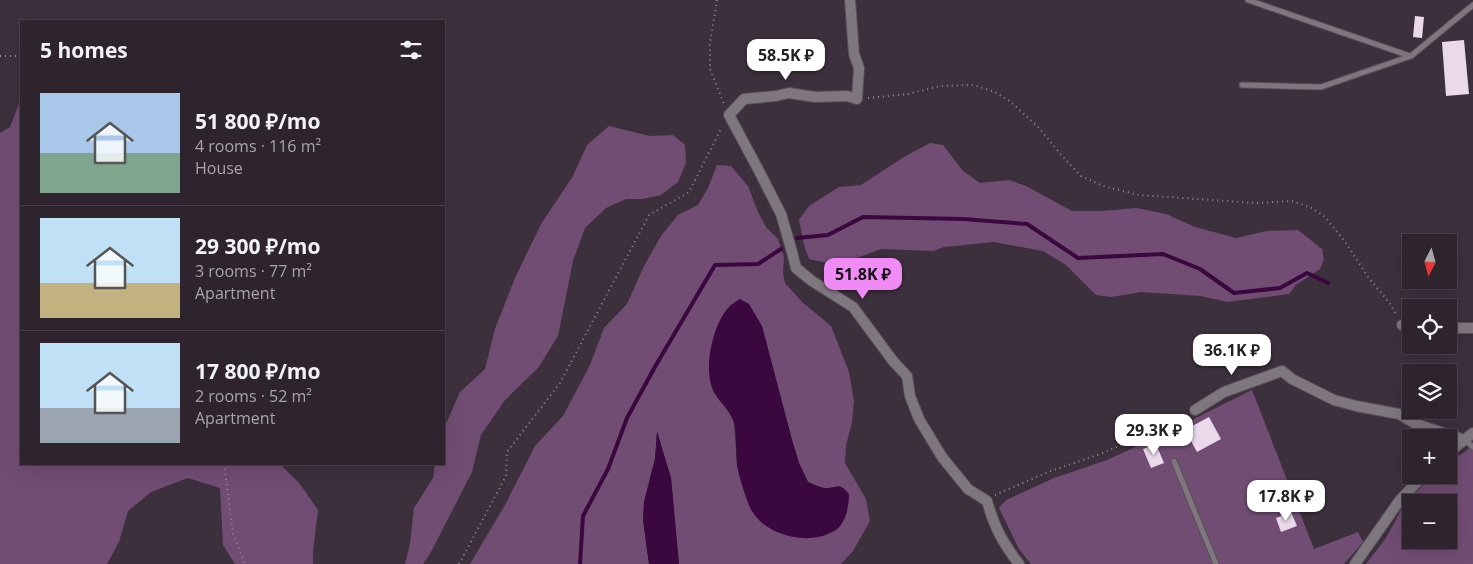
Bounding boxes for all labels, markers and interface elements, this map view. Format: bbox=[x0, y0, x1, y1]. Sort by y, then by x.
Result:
text: 5 homes bbox=[40, 36, 128, 64]
icon: filters bbox=[397, 36, 425, 64]
pin: 58.5K ₽ bbox=[740, 38, 832, 81]
text: 58.5K ₽ bbox=[758, 44, 814, 66]
text: 51 800 ₽/mo bbox=[195, 107, 320, 135]
icon: home bbox=[80, 113, 140, 173]
text: 4 rooms · 116 m² bbox=[195, 135, 321, 157]
text: House bbox=[195, 157, 243, 179]
text: 29 300 ₽/mo bbox=[195, 232, 320, 260]
north arrow bbox=[1402, 234, 1458, 289]
map controls bbox=[1402, 234, 1457, 549]
icon: home bbox=[80, 238, 140, 298]
pin: 51.8K ₽ bbox=[817, 258, 909, 300]
text: 3 rooms · 77 m² bbox=[195, 260, 312, 282]
text: 51.8K ₽ bbox=[835, 263, 891, 285]
text: Apartment bbox=[195, 282, 275, 304]
button: locate bbox=[1402, 299, 1457, 354]
pin: 36.1K ₽ bbox=[1186, 334, 1278, 376]
text: 36.1K ₽ bbox=[1204, 339, 1260, 361]
text: 17 800 ₽/mo bbox=[195, 357, 320, 385]
icon: home bbox=[80, 363, 140, 423]
button: layers bbox=[1402, 364, 1457, 419]
text: 2 rooms · 52 m² bbox=[195, 385, 312, 407]
text: Apartment bbox=[195, 407, 275, 429]
pin: 29.3K ₽ bbox=[1108, 414, 1200, 456]
text: 29.3K ₽ bbox=[1126, 419, 1182, 441]
button: + bbox=[1402, 429, 1457, 484]
pin: 17.8K ₽ bbox=[1240, 480, 1332, 522]
text: 17.8K ₽ bbox=[1258, 485, 1314, 507]
button: − bbox=[1402, 494, 1457, 549]

